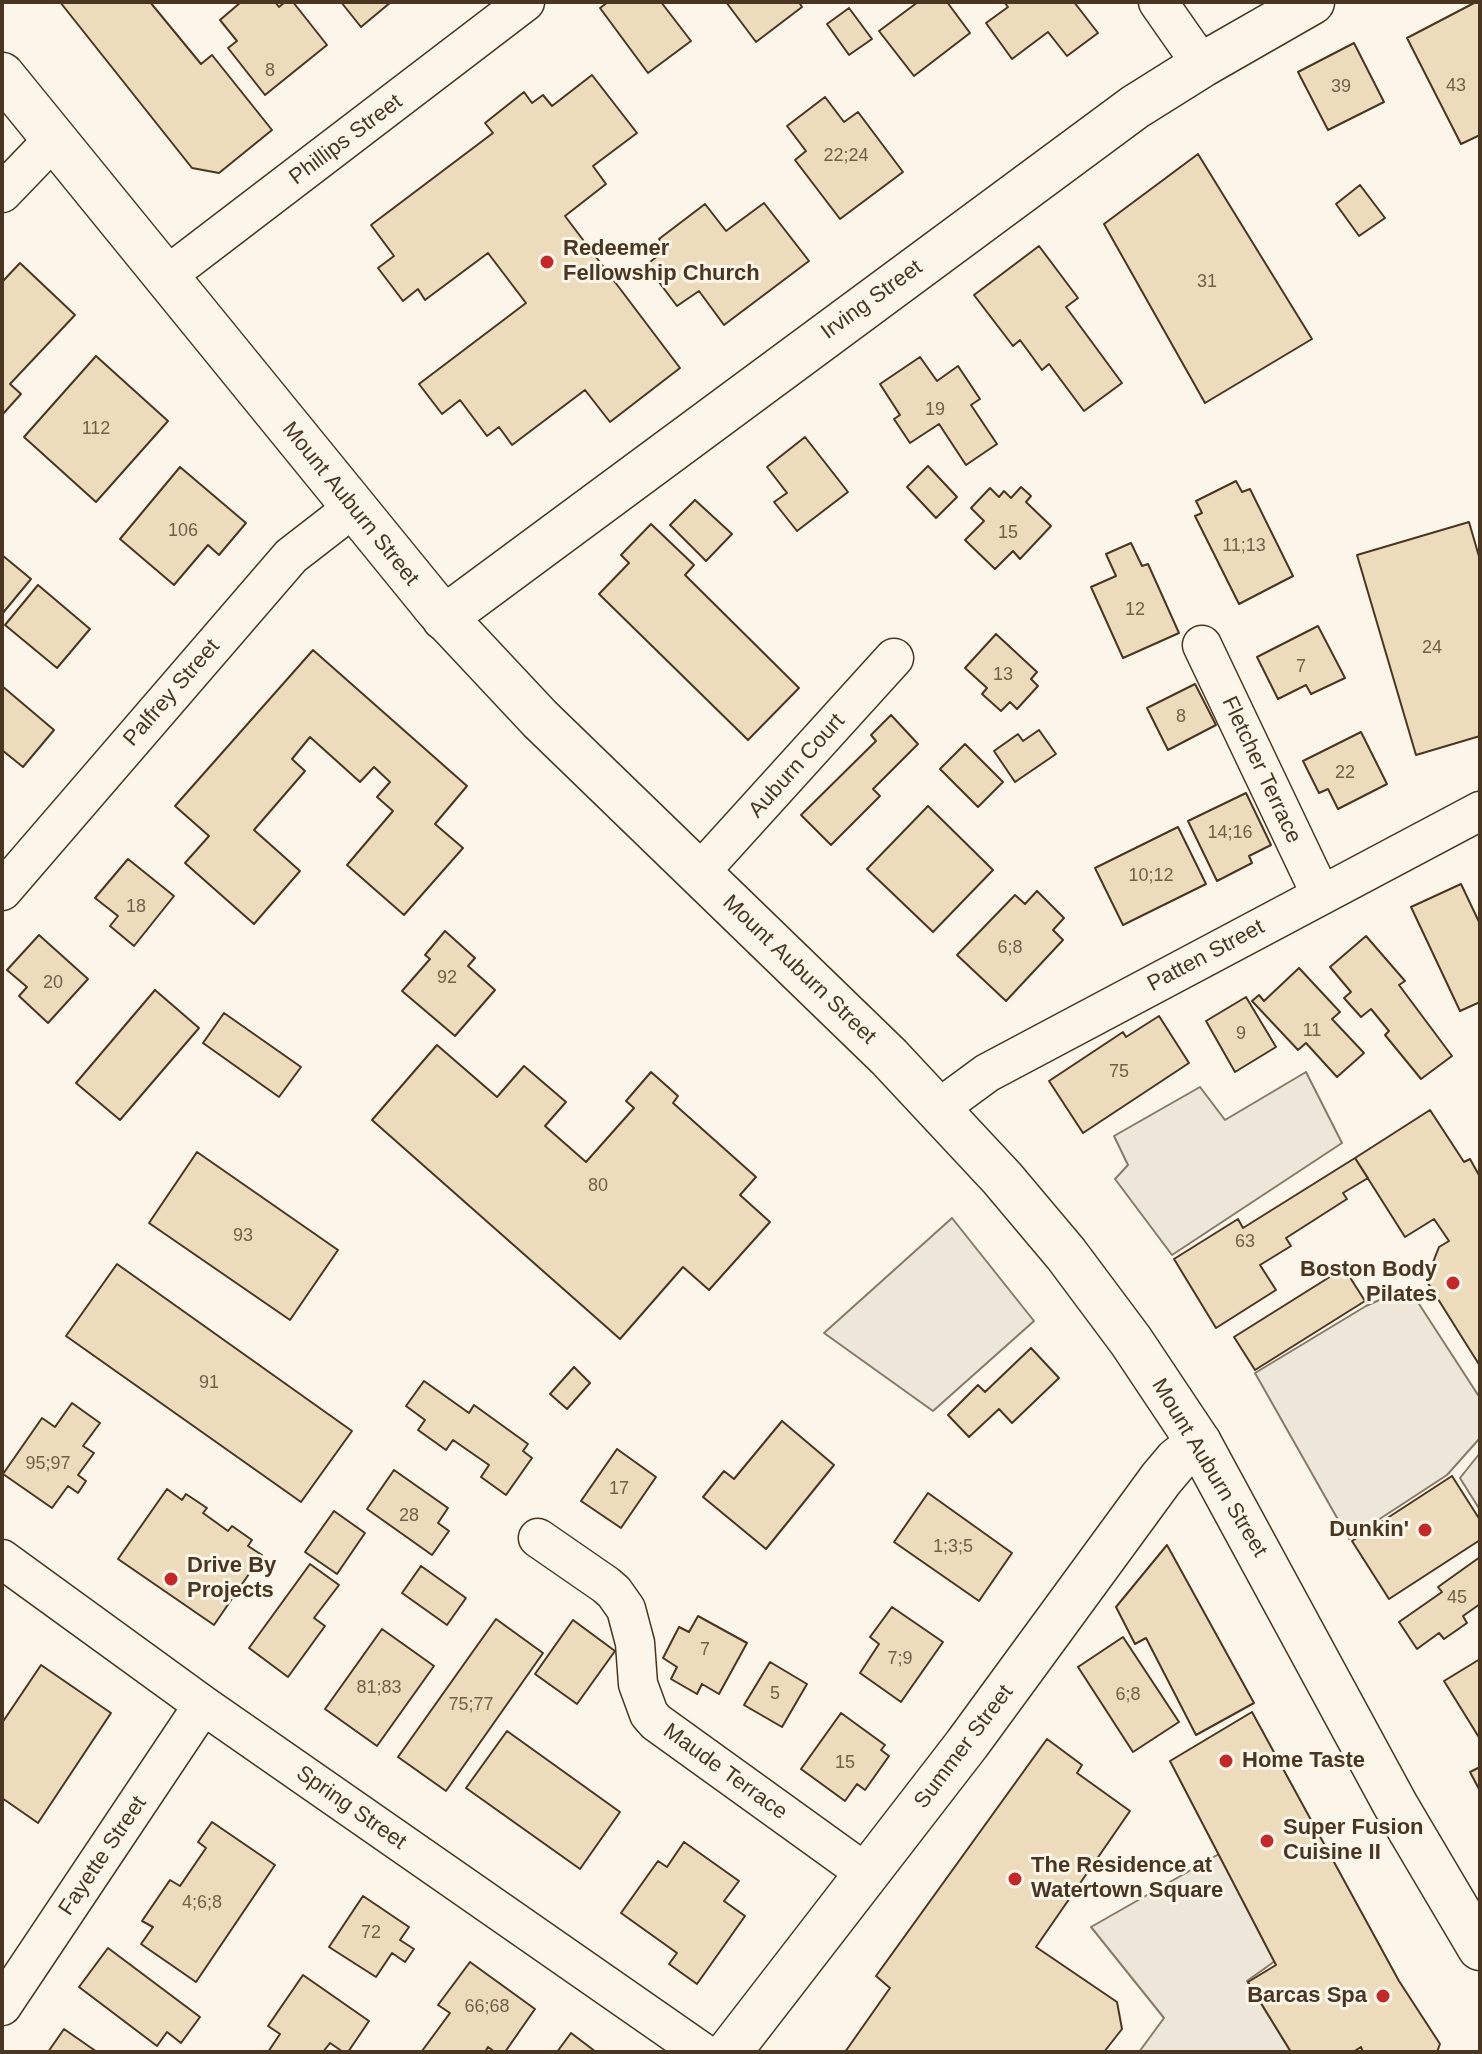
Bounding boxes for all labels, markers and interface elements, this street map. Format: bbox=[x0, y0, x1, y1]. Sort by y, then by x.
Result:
house number: 8 bbox=[265, 60, 275, 82]
house number: 43 bbox=[1446, 75, 1466, 97]
house number: 39 bbox=[1331, 76, 1351, 98]
street label: Phillips Street bbox=[284, 89, 408, 191]
house number: 22;24 bbox=[823, 145, 869, 167]
place label: Redeemer Fellowship Church bbox=[563, 236, 760, 288]
marker: Redeemer Fellowship Church bbox=[538, 253, 556, 271]
street label: Irving Street bbox=[816, 254, 928, 346]
house number: 31 bbox=[1197, 271, 1217, 293]
house number: 19 bbox=[925, 399, 945, 421]
street label: Mount Auburn Street bbox=[276, 417, 424, 591]
house number: 112 bbox=[82, 418, 110, 440]
house number: 106 bbox=[168, 520, 198, 542]
house number: 15 bbox=[998, 522, 1018, 544]
house number: 11;13 bbox=[1222, 535, 1266, 557]
house number: 12 bbox=[1125, 599, 1145, 621]
street label: Palfrey Street bbox=[118, 634, 226, 752]
house number: 24 bbox=[1422, 637, 1442, 659]
house number: 7 bbox=[1296, 656, 1306, 678]
house number: 13 bbox=[993, 664, 1013, 686]
street label: Fletcher Terrace bbox=[1215, 692, 1307, 848]
house number: 8 bbox=[1176, 706, 1186, 728]
street label: Auburn Court bbox=[743, 709, 851, 823]
house number: 22 bbox=[1335, 762, 1355, 784]
house number: 14;16 bbox=[1207, 822, 1253, 844]
house number: 10;12 bbox=[1128, 865, 1174, 887]
street label: Mount Auburn Street bbox=[717, 890, 881, 1050]
house number: 18 bbox=[126, 896, 146, 918]
street label: Patten Street bbox=[1143, 914, 1269, 998]
house number: 6;8 bbox=[997, 937, 1023, 959]
house number: 92 bbox=[437, 967, 457, 989]
house number: 20 bbox=[43, 972, 63, 994]
house number: 11 bbox=[1303, 1020, 1321, 1042]
house number: 9 bbox=[1236, 1023, 1246, 1045]
house number: 75 bbox=[1109, 1061, 1129, 1083]
house number: 80 bbox=[588, 1175, 608, 1197]
house number: 93 bbox=[233, 1225, 253, 1247]
house number: 63 bbox=[1235, 1231, 1255, 1253]
place label: Boston Body Pilates bbox=[1300, 1257, 1437, 1308]
marker: Boston Body Pilates bbox=[1444, 1274, 1462, 1292]
house number: 91 bbox=[199, 1372, 219, 1394]
street label: Mount Auburn Street bbox=[1145, 1374, 1273, 1562]
house number: 95;97 bbox=[25, 1453, 71, 1475]
house number: 17 bbox=[609, 1478, 629, 1500]
house number: 28 bbox=[399, 1505, 419, 1527]
place label: Dunkin' bbox=[1329, 1517, 1409, 1543]
marker: Dunkin' bbox=[1416, 1521, 1434, 1539]
house number: 1;3;5 bbox=[933, 1536, 973, 1558]
place label: Drive By Projects bbox=[187, 1553, 276, 1604]
marker: Drive By Projects bbox=[162, 1570, 180, 1588]
house number: 45 bbox=[1447, 1587, 1467, 1609]
house number: 7 bbox=[700, 1639, 710, 1661]
house number: 7;9 bbox=[887, 1648, 913, 1670]
house number: 81;83 bbox=[356, 1677, 402, 1699]
street label: Summer Street bbox=[909, 1680, 1019, 1814]
house number: 5 bbox=[770, 1683, 780, 1705]
house number: 6;8 bbox=[1115, 1684, 1141, 1706]
house number: 75;77 bbox=[448, 1694, 494, 1716]
street label: Maude Terrace bbox=[658, 1718, 792, 1826]
place label: Home Taste bbox=[1242, 1748, 1365, 1774]
house number: 15 bbox=[835, 1752, 855, 1774]
marker: Home Taste bbox=[1217, 1752, 1235, 1770]
street label: Spring Street bbox=[291, 1760, 411, 1856]
street label: Fayette Street bbox=[53, 1791, 153, 1921]
place label: Super Fusion Cuisine II bbox=[1283, 1815, 1424, 1866]
marker: Super Fusion Cuisine II bbox=[1258, 1832, 1276, 1850]
place label: The Residence at Watertown Square bbox=[1031, 1853, 1223, 1904]
marker: The Residence at Watertown Square bbox=[1006, 1870, 1024, 1888]
house number: 4;6;8 bbox=[182, 1892, 222, 1914]
house number: 72 bbox=[361, 1922, 381, 1944]
place label: Barcas Spa bbox=[1247, 1983, 1367, 2009]
marker: Barcas Spa bbox=[1374, 1987, 1392, 2005]
house number: 66;68 bbox=[464, 1996, 510, 2018]

